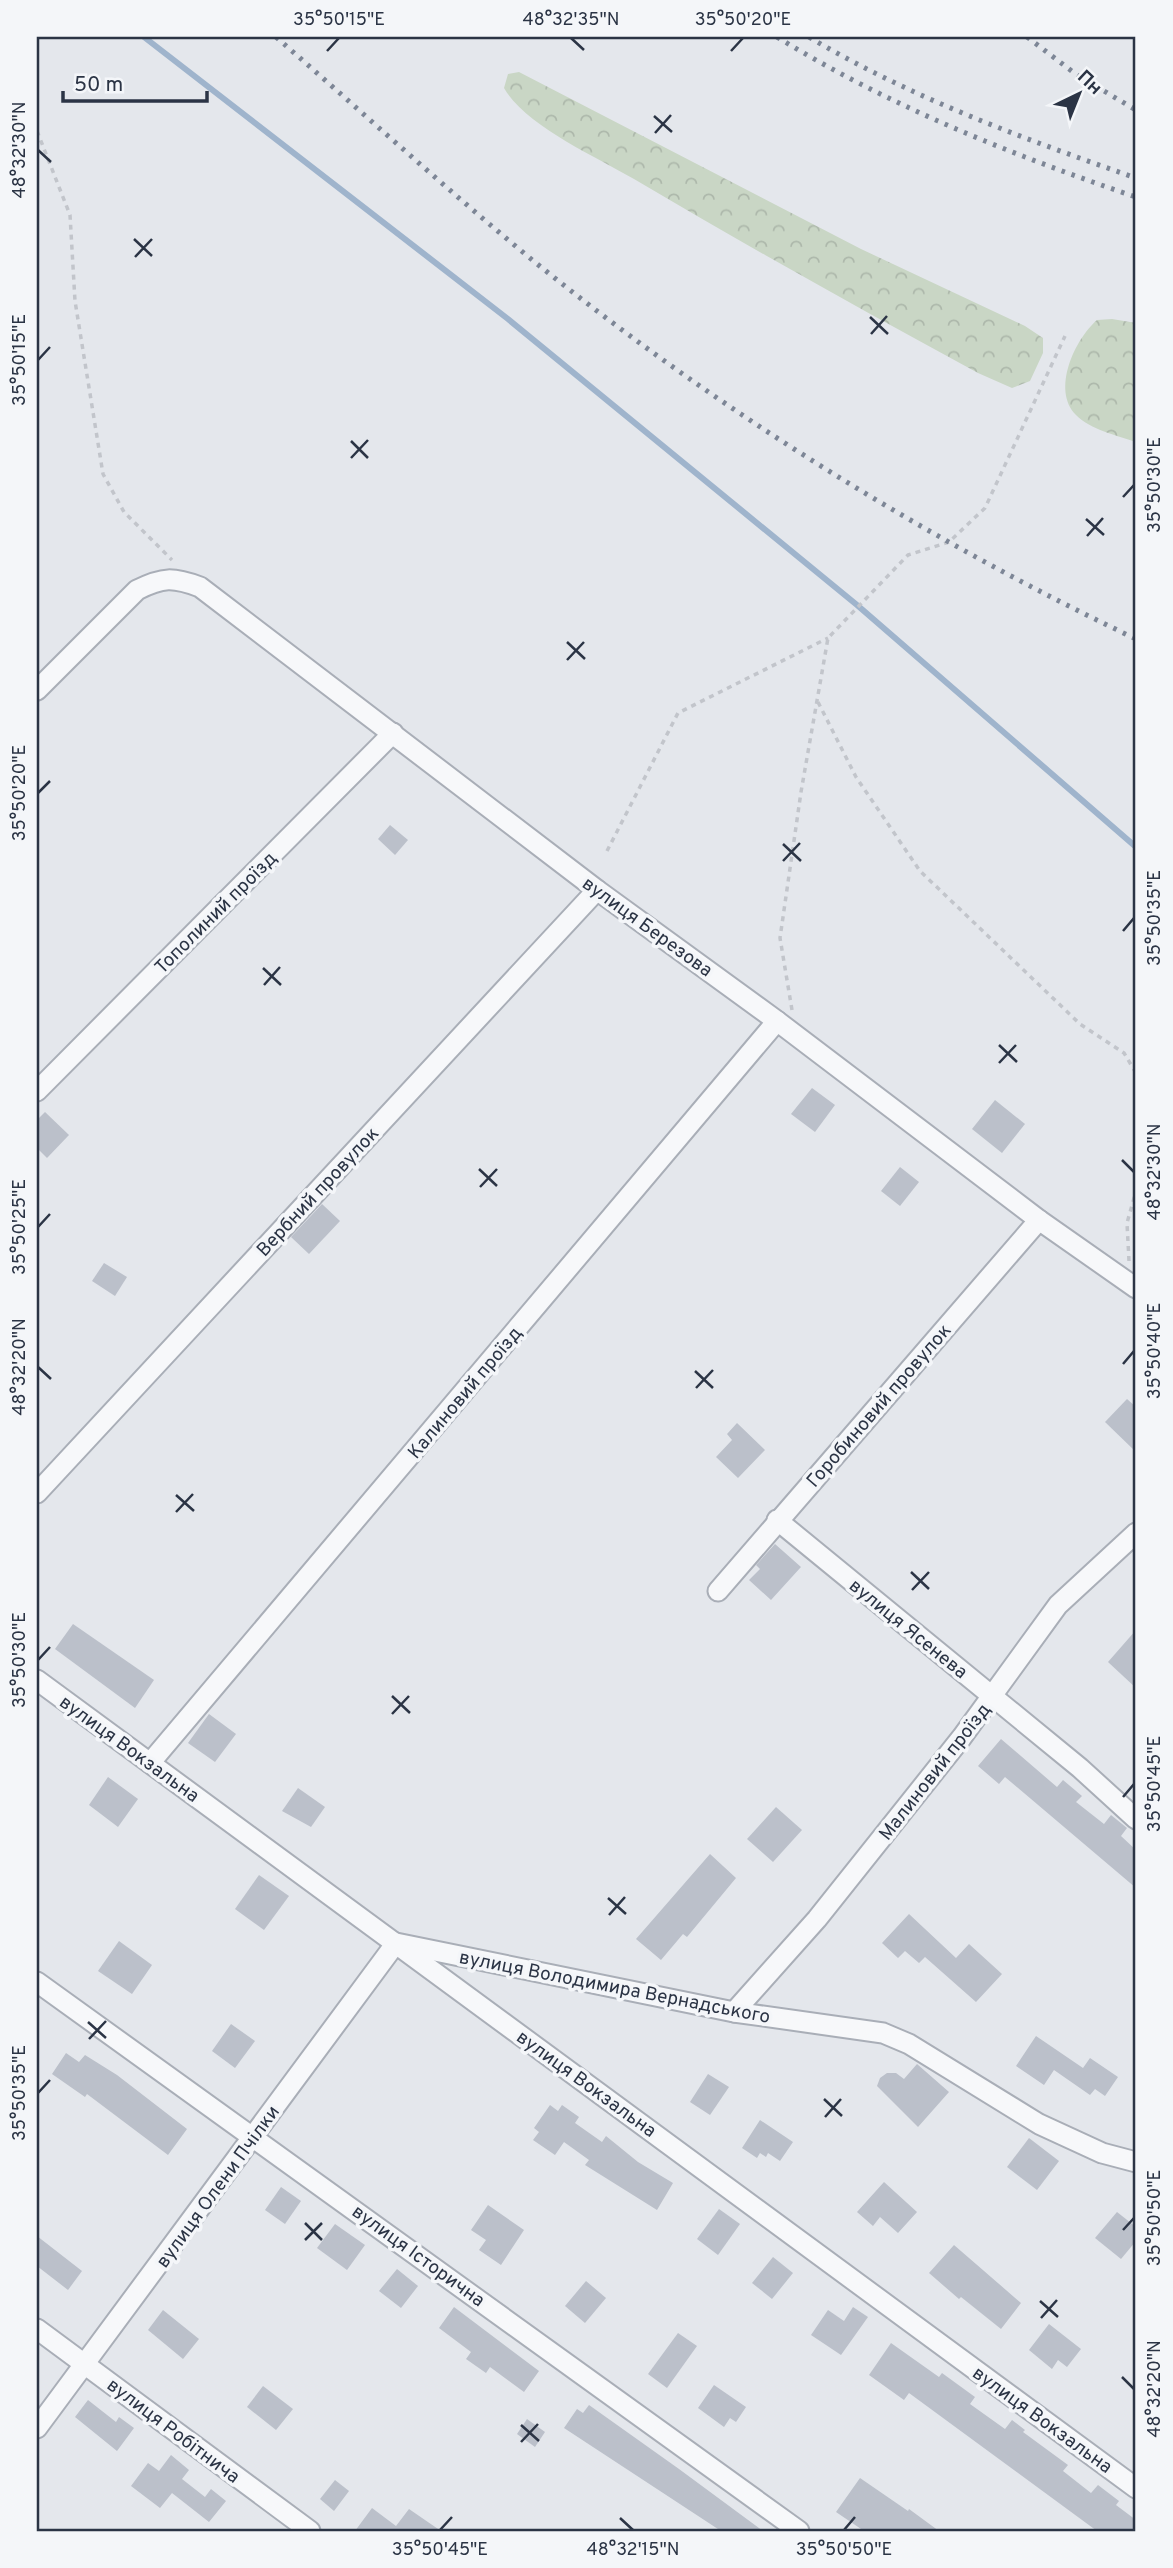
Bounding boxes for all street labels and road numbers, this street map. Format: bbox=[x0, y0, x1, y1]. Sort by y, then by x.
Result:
street label: Тополиний проїзд bbox=[150, 847, 283, 980]
street label: вулиця Березова bbox=[577, 872, 717, 983]
street label: Вербний провулок bbox=[252, 1122, 385, 1262]
street label: Горобиновий провулок bbox=[802, 1319, 957, 1493]
street label: Калиновий проїзд bbox=[403, 1322, 528, 1464]
street label: вулиця Ясенева bbox=[844, 1574, 972, 1685]
street label: вулиця Вокзальна bbox=[54, 1691, 204, 1809]
street label: Малиновий проїзд bbox=[874, 1699, 997, 1846]
street label: вулиця Володимира Вернадського bbox=[457, 1946, 772, 2030]
street label: вулиця Вокзальна bbox=[511, 2026, 661, 2144]
street label: вулиця Олени Пчілки bbox=[152, 2101, 286, 2273]
street label: вулиця Історична bbox=[347, 2200, 489, 2313]
street label: вулиця Вокзальна bbox=[967, 2362, 1117, 2480]
street label: вулиця Робітнича bbox=[101, 2374, 244, 2489]

